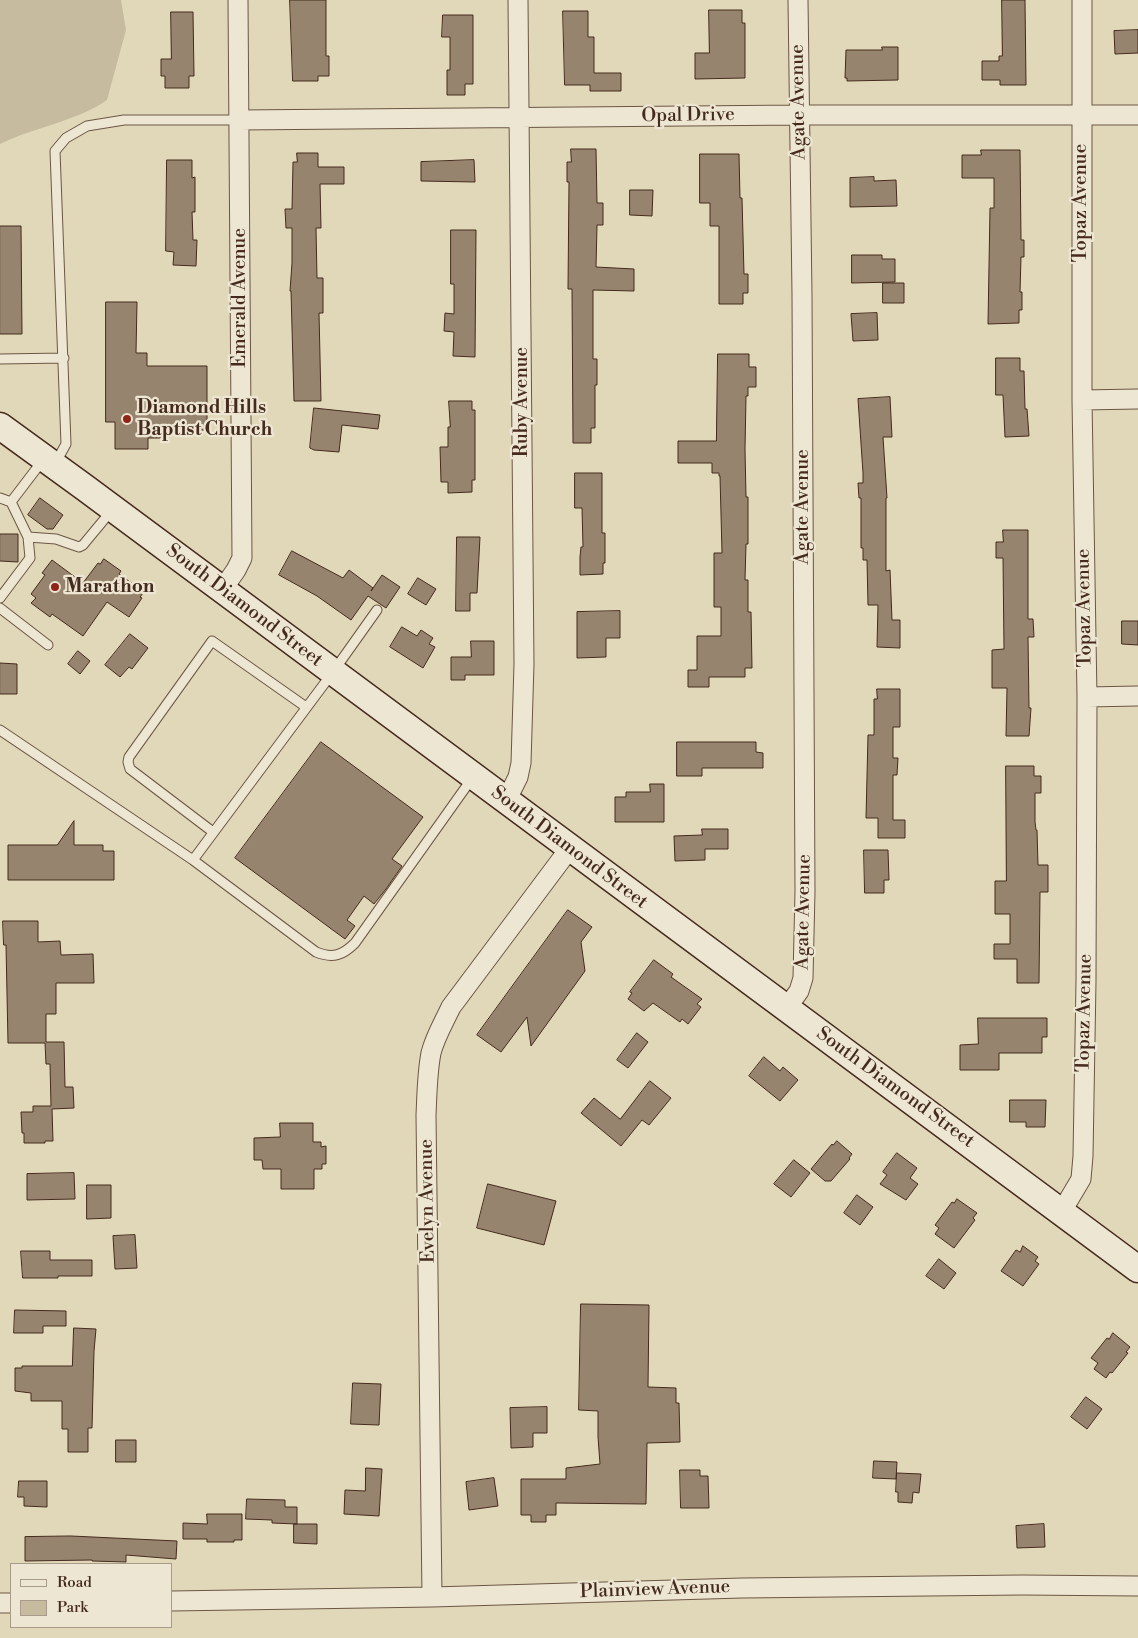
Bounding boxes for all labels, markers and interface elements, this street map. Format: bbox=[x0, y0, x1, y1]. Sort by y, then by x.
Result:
street label: Agate Avenue bbox=[787, 44, 811, 160]
street label: Opal Drive bbox=[641, 104, 735, 128]
street label: Topaz Avenue bbox=[1070, 144, 1092, 262]
street label: Emerald Avenue bbox=[229, 228, 251, 368]
street label: Ruby Avenue bbox=[511, 347, 533, 457]
place label: Diamond Hills Baptist Church bbox=[137, 397, 272, 441]
marker: Diamond Hills Baptist Church bbox=[121, 413, 133, 425]
street label: Agate Avenue bbox=[792, 449, 814, 565]
street label: South Diamond Street bbox=[161, 540, 327, 672]
street label: Topaz Avenue bbox=[1073, 549, 1097, 667]
place label: Marathon bbox=[65, 576, 155, 598]
marker: Marathon bbox=[49, 581, 61, 593]
street label: South Diamond Street bbox=[486, 782, 652, 914]
street label: Agate Avenue bbox=[792, 854, 816, 970]
street label: Topaz Avenue bbox=[1073, 954, 1097, 1072]
street label: South Diamond Street bbox=[811, 1023, 979, 1153]
street label: Evelyn Avenue bbox=[416, 1139, 440, 1263]
legend bbox=[10, 1563, 172, 1628]
text: Road bbox=[57, 1573, 92, 1592]
street label: Plainview Avenue bbox=[579, 1576, 731, 1604]
text: Park bbox=[57, 1598, 88, 1617]

